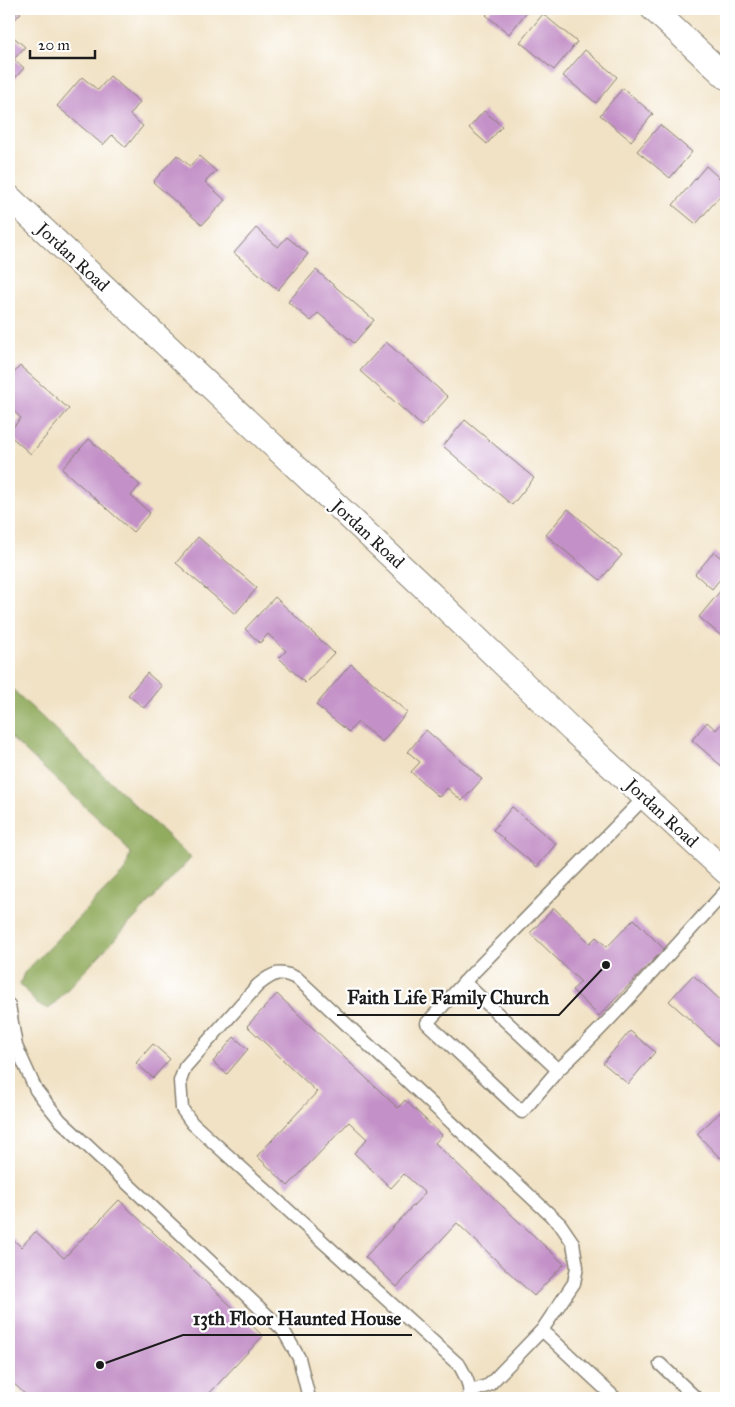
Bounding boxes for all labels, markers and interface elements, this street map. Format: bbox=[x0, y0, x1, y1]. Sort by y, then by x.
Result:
scale bar bbox=[30, 28, 95, 60]
text: 20 m bbox=[38, 36, 70, 54]
street label: Jordan Road bbox=[30, 216, 114, 297]
street label: Jordan Road bbox=[325, 493, 409, 574]
street label: Jordan Road bbox=[619, 772, 703, 853]
callout: Faith Life Family Church bbox=[337, 981, 559, 1015]
text: Faith Life Family Church bbox=[347, 986, 550, 1010]
callout: 13th Floor Haunted House bbox=[183, 1301, 412, 1335]
text: 13th Floor Haunted House bbox=[193, 1307, 401, 1331]

